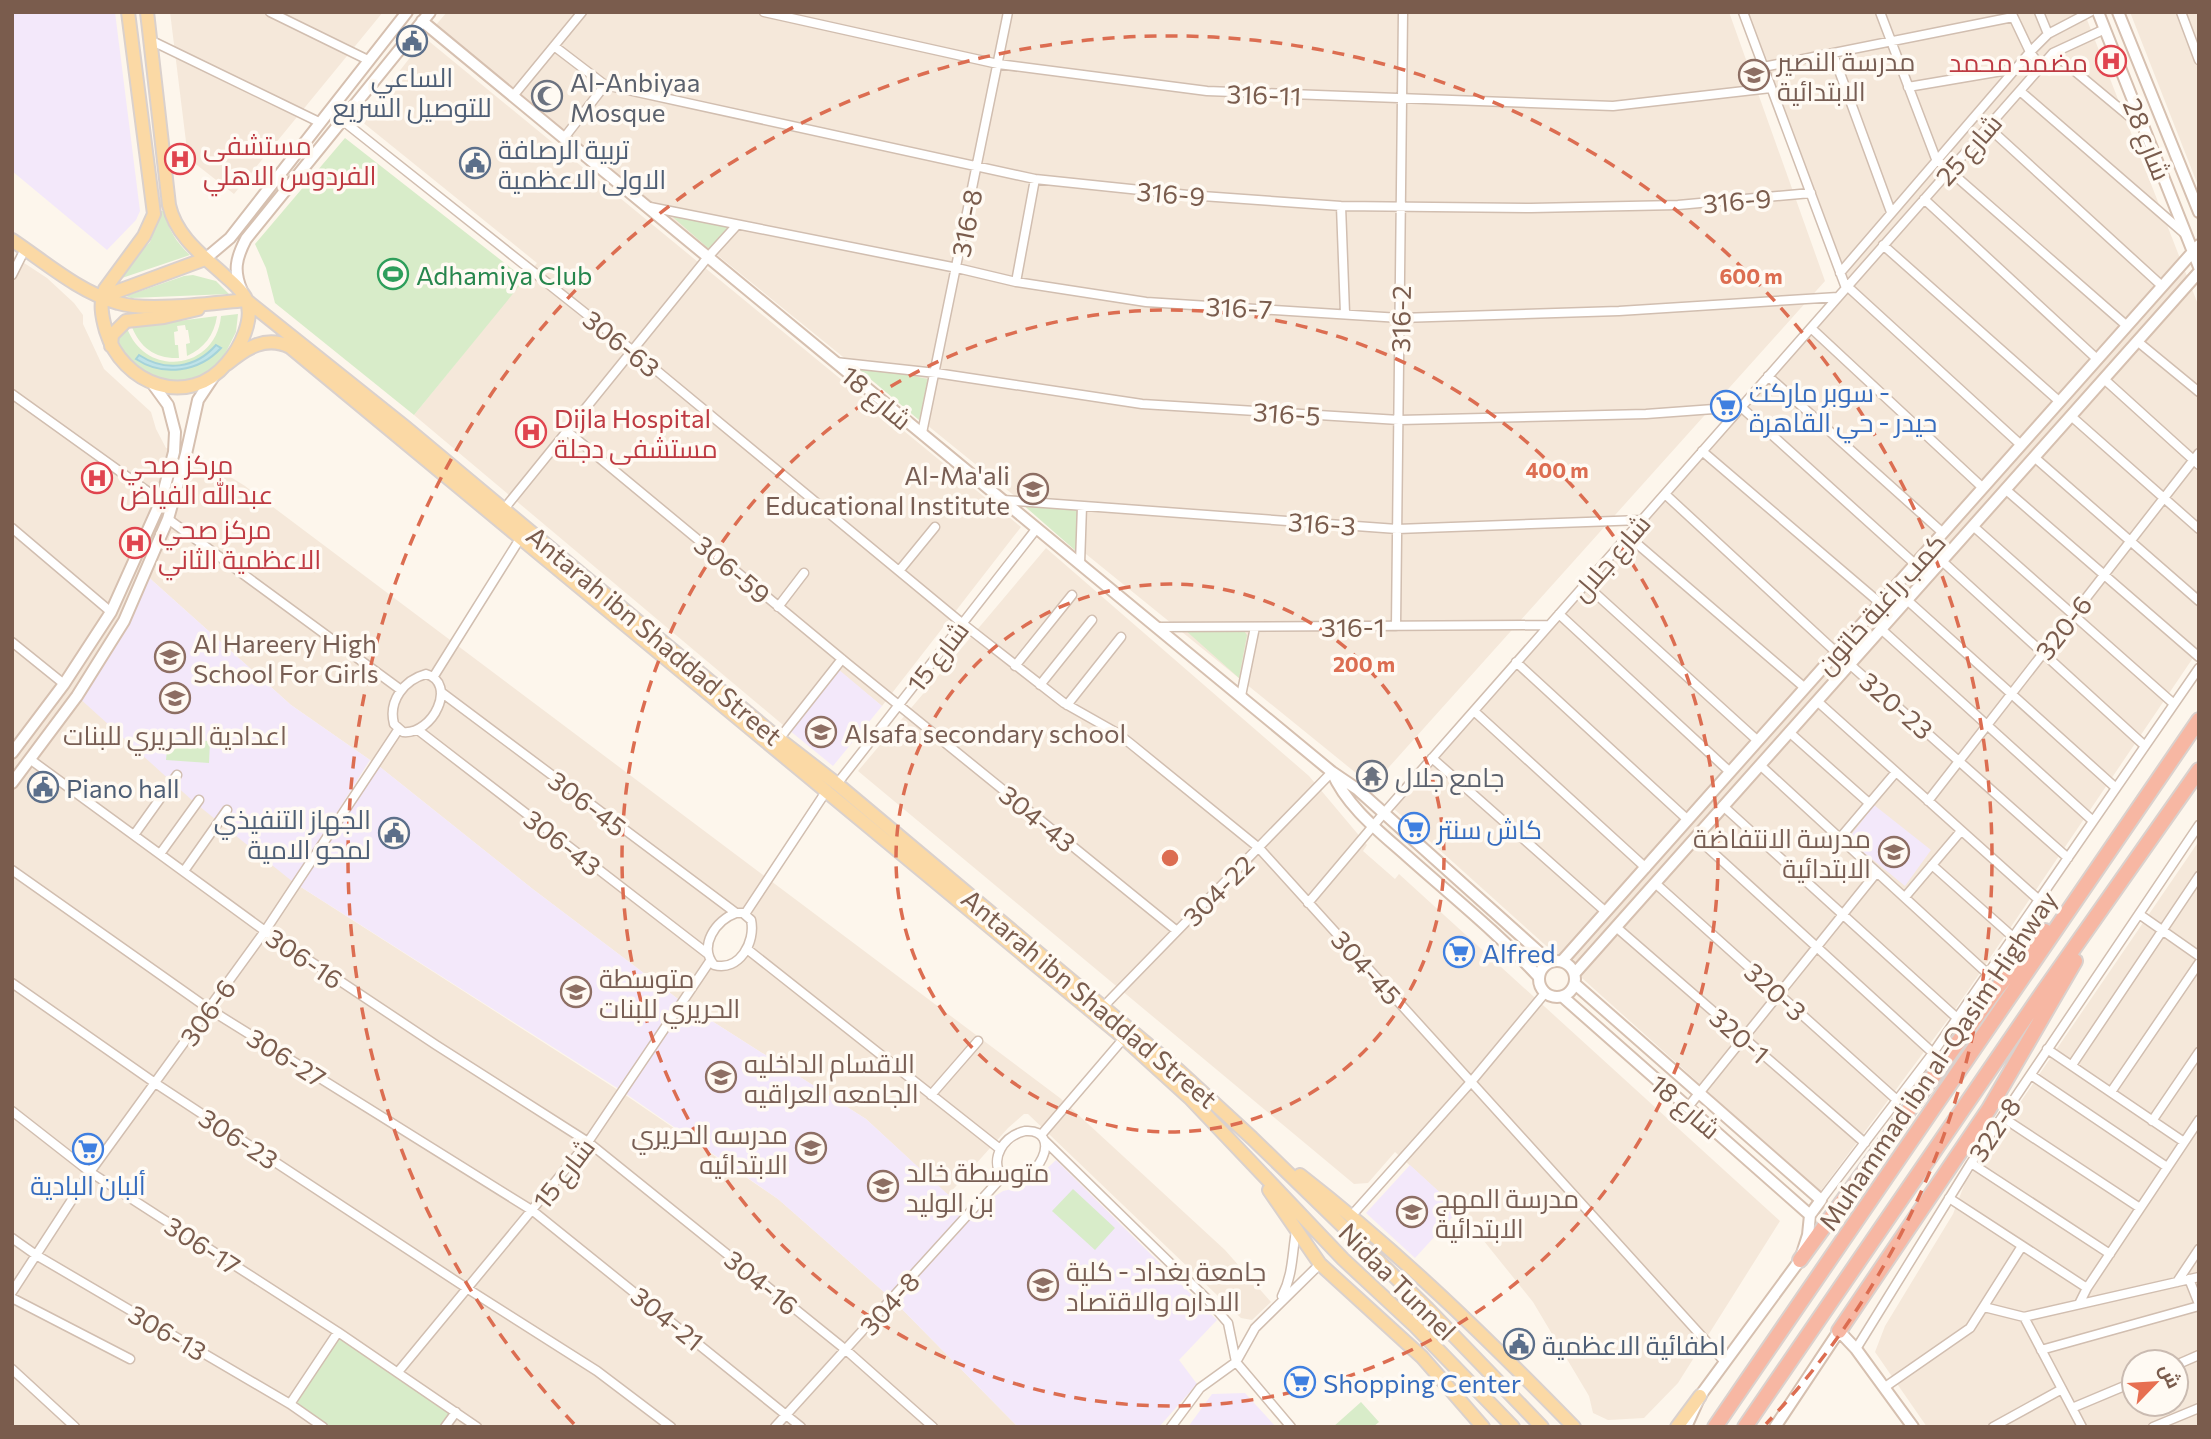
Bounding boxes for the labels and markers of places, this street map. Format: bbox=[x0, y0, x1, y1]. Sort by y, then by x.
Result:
public building icon: الساعي للتوصيل السريع bbox=[395, 24, 429, 58]
hospital icon: مضمد محمد bbox=[2094, 44, 2128, 78]
place label: مدرسة النصير الابتدائية bbox=[1775, 45, 1915, 106]
place label: مضمد محمد bbox=[1949, 46, 2088, 77]
school or university icon: مدرسة النصير الابتدائية bbox=[1737, 58, 1771, 92]
place label: الساعي للتوصيل السريع bbox=[332, 61, 492, 125]
place label: Al-Anbiyaa Mosque bbox=[570, 66, 700, 127]
mosque icon: Al-Anbiyaa Mosque bbox=[530, 79, 564, 113]
place label: مستشفى الفردوس الاهلي bbox=[203, 129, 377, 197]
place label: تربية الرصافة الاولى الاعظمية bbox=[498, 133, 666, 196]
hospital icon: مستشفى الفردوس الاهلي bbox=[163, 142, 197, 176]
public building icon: تربية الرصافة الاولى الاعظمية bbox=[458, 146, 492, 180]
sports icon: Adhamiya Club bbox=[376, 257, 410, 291]
place label: Adhamiya Club bbox=[416, 259, 592, 290]
place label: سوبر ماركت - حيدر - حي القاهرة bbox=[1749, 376, 1937, 444]
supermarket icon: سوبر ماركت - حيدر - حي القاهرة bbox=[1709, 389, 1743, 423]
place label: Dijla Hospital مستشفى دجلة bbox=[554, 402, 718, 465]
hospital icon: Dijla Hospital مستشفى دجلة bbox=[514, 415, 548, 449]
place label: مركز صحي عبدالله الفياض bbox=[120, 448, 273, 511]
place label: Al-Ma'ali Educational Institute bbox=[765, 459, 1010, 520]
hospital icon: مركز صحي عبدالله الفياض bbox=[80, 461, 114, 495]
school or university icon: Al-Ma'ali Educational Institute bbox=[1016, 472, 1050, 506]
place label: مركز صحي الاعظمية الثاني bbox=[158, 513, 321, 581]
hospital icon: مركز صحي الاعظمية الثاني bbox=[118, 526, 152, 560]
place label: Al Hareery High School For Girls bbox=[193, 627, 378, 688]
school or university icon: Al Hareery High School For Girls bbox=[153, 640, 187, 674]
school or university icon: اعدادية الحريري للبنات bbox=[158, 681, 192, 715]
school or university icon: Alsafa secondary school bbox=[804, 715, 838, 749]
place label: Alsafa secondary school bbox=[844, 717, 1126, 748]
place label: اعدادية الحريري للبنات bbox=[63, 719, 287, 756]
temple icon: جامع جلال bbox=[1355, 759, 1389, 793]
place label: جامع جلال bbox=[1395, 761, 1504, 795]
public building icon: Piano hall bbox=[26, 770, 60, 804]
place label: Piano hall bbox=[66, 772, 180, 803]
place label: الجهاز التنفيذي لمحو الامية bbox=[214, 803, 371, 865]
supermarket icon: كاش سنتر bbox=[1397, 811, 1431, 845]
place label: كاش سنتر bbox=[1435, 813, 1542, 846]
public building icon: الجهاز التنفيذي لمحو الامية bbox=[377, 816, 411, 850]
place label: مدرسة الانتفاضة الابتدائية bbox=[1693, 822, 1871, 883]
school or university icon: مدرسة الانتفاضة الابتدائية bbox=[1877, 835, 1911, 869]
centre of rings bbox=[1158, 846, 1182, 870]
supermarket icon: Alfred bbox=[1442, 935, 1476, 969]
place label: Alfred bbox=[1482, 937, 1555, 968]
place label: متوسطة الحريري للبنات bbox=[599, 962, 740, 1029]
school or university icon: متوسطة الحريري للبنات bbox=[559, 975, 593, 1009]
place label: الاقسام الداخليه الجامعه العراقيه bbox=[744, 1047, 919, 1109]
school or university icon: الاقسام الداخليه الجامعه العراقيه bbox=[704, 1060, 738, 1094]
place label: مدرسه الحريري الابتدائيه bbox=[631, 1118, 788, 1179]
school or university icon: مدرسه الحريري الابتدائيه bbox=[794, 1131, 828, 1165]
supermarket icon: ألبان البادية bbox=[71, 1132, 105, 1166]
place label: متوسطة خالد بن الوليد bbox=[906, 1156, 1050, 1219]
place label: ألبان البادية bbox=[30, 1169, 146, 1201]
school or university icon: متوسطة خالد بن الوليد bbox=[866, 1169, 900, 1203]
place label: مدرسة المهج الابتدائية bbox=[1435, 1182, 1579, 1243]
school or university icon: مدرسة المهج الابتدائية bbox=[1395, 1195, 1429, 1229]
place label: جامعة بغداد - كلية الاداره والاقتصاد bbox=[1066, 1255, 1266, 1317]
school or university icon: جامعة بغداد - كلية الاداره والاقتصاد bbox=[1026, 1268, 1060, 1302]
public building icon: اطفائية الاعظمية bbox=[1502, 1327, 1536, 1361]
place label: اطفائية الاعظمية bbox=[1542, 1329, 1726, 1360]
supermarket icon: Shopping Center bbox=[1283, 1365, 1317, 1399]
place label: Shopping Center bbox=[1323, 1367, 1521, 1398]

